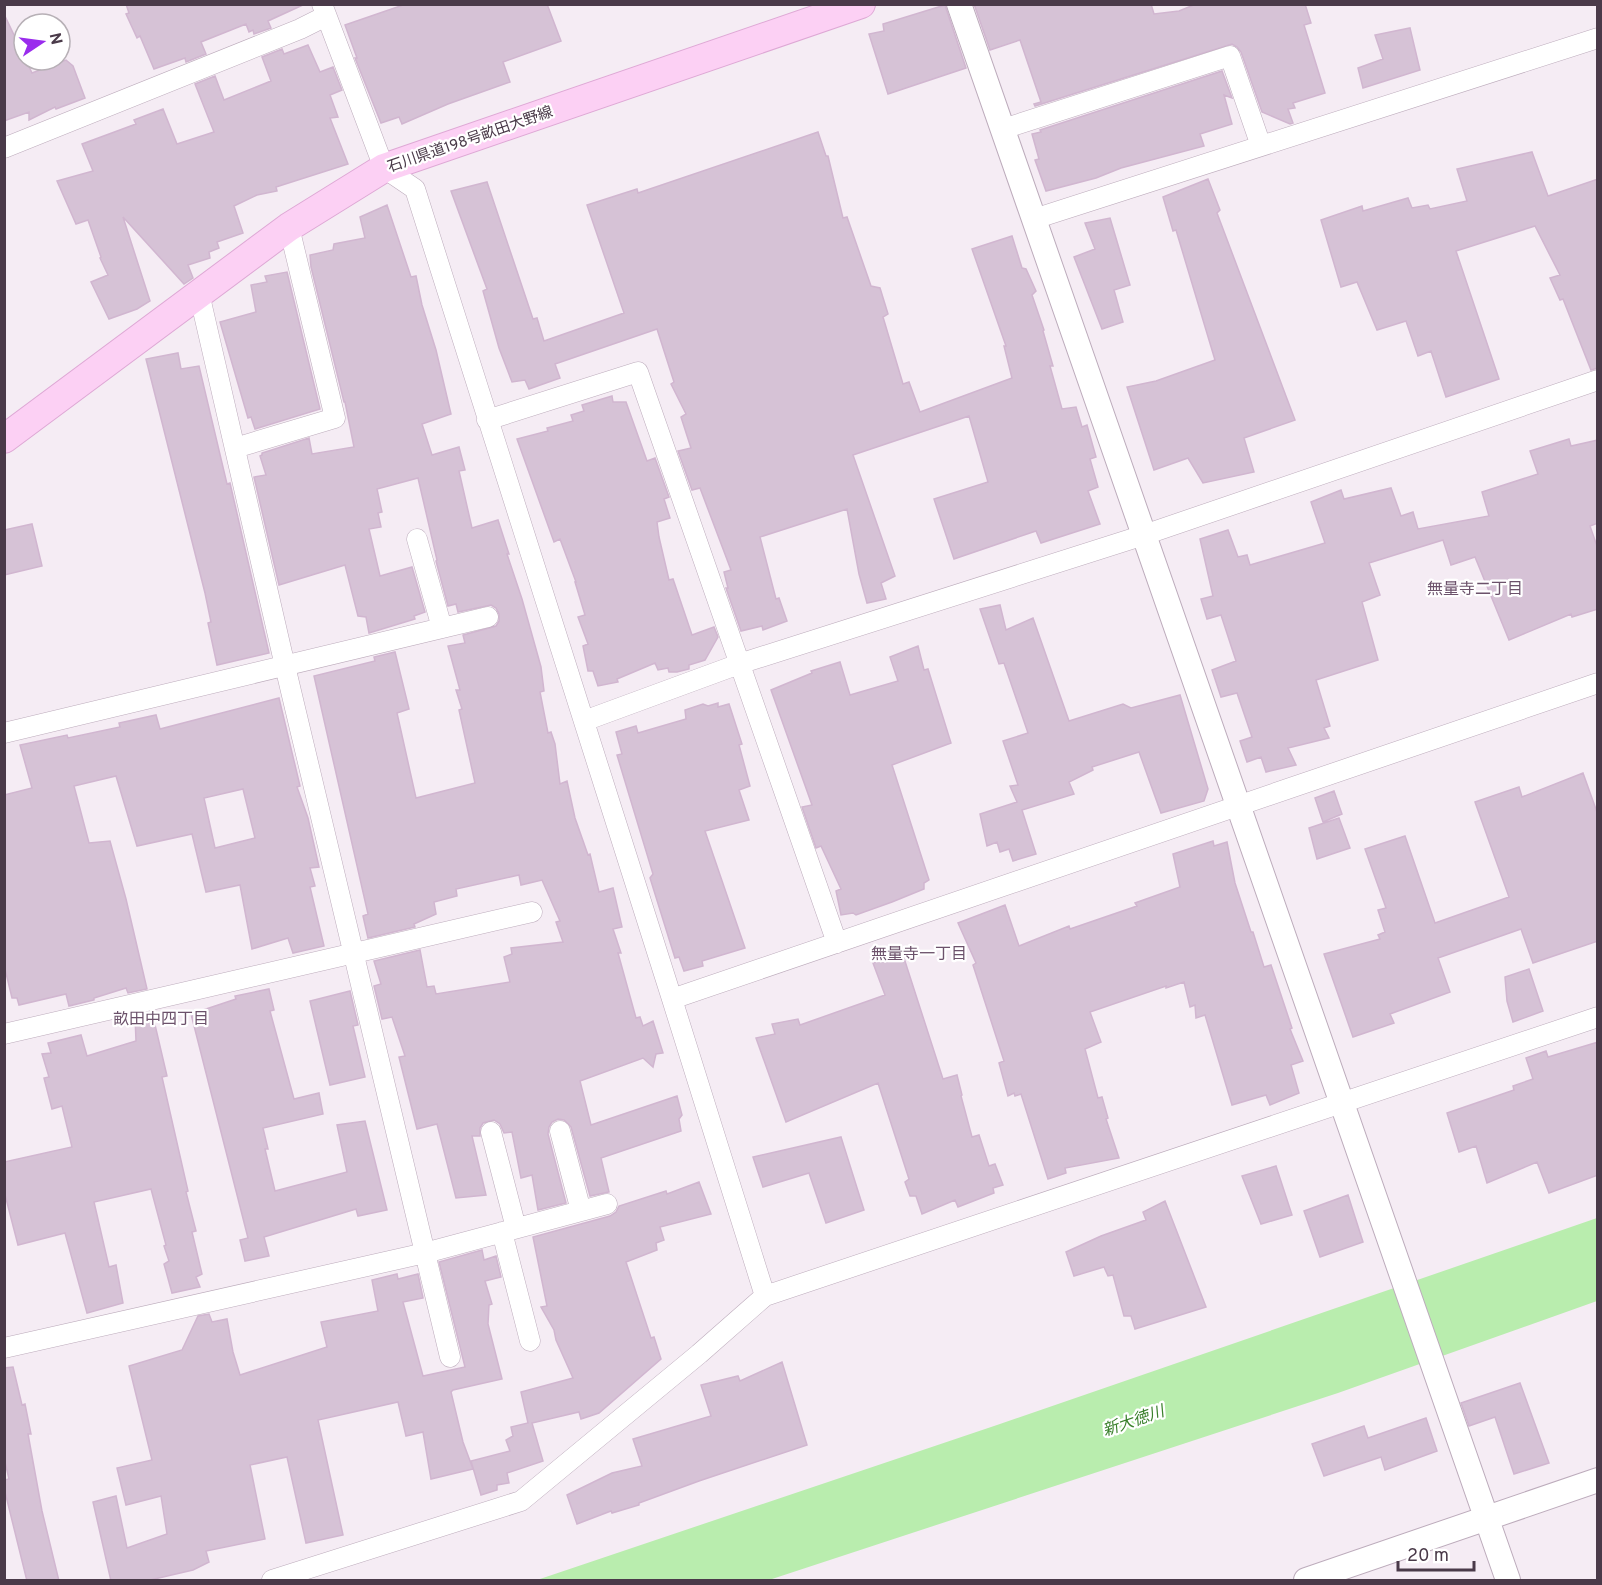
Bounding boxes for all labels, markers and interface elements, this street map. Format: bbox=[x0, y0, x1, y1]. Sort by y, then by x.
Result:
north arrow bbox=[12, 12, 72, 72]
text: N bbox=[44, 31, 66, 47]
street label: 石川県道198号畝田大野線 bbox=[385, 103, 556, 178]
district label: 無量寺二丁目 bbox=[1427, 580, 1523, 600]
district label: 無量寺一丁目 bbox=[871, 945, 967, 965]
district label: 畝田中四丁目 bbox=[113, 1010, 209, 1030]
water label: 新大徳川 bbox=[1100, 1401, 1169, 1442]
scale bar bbox=[1398, 1534, 1474, 1572]
text: 20 m bbox=[1407, 1545, 1449, 1568]

